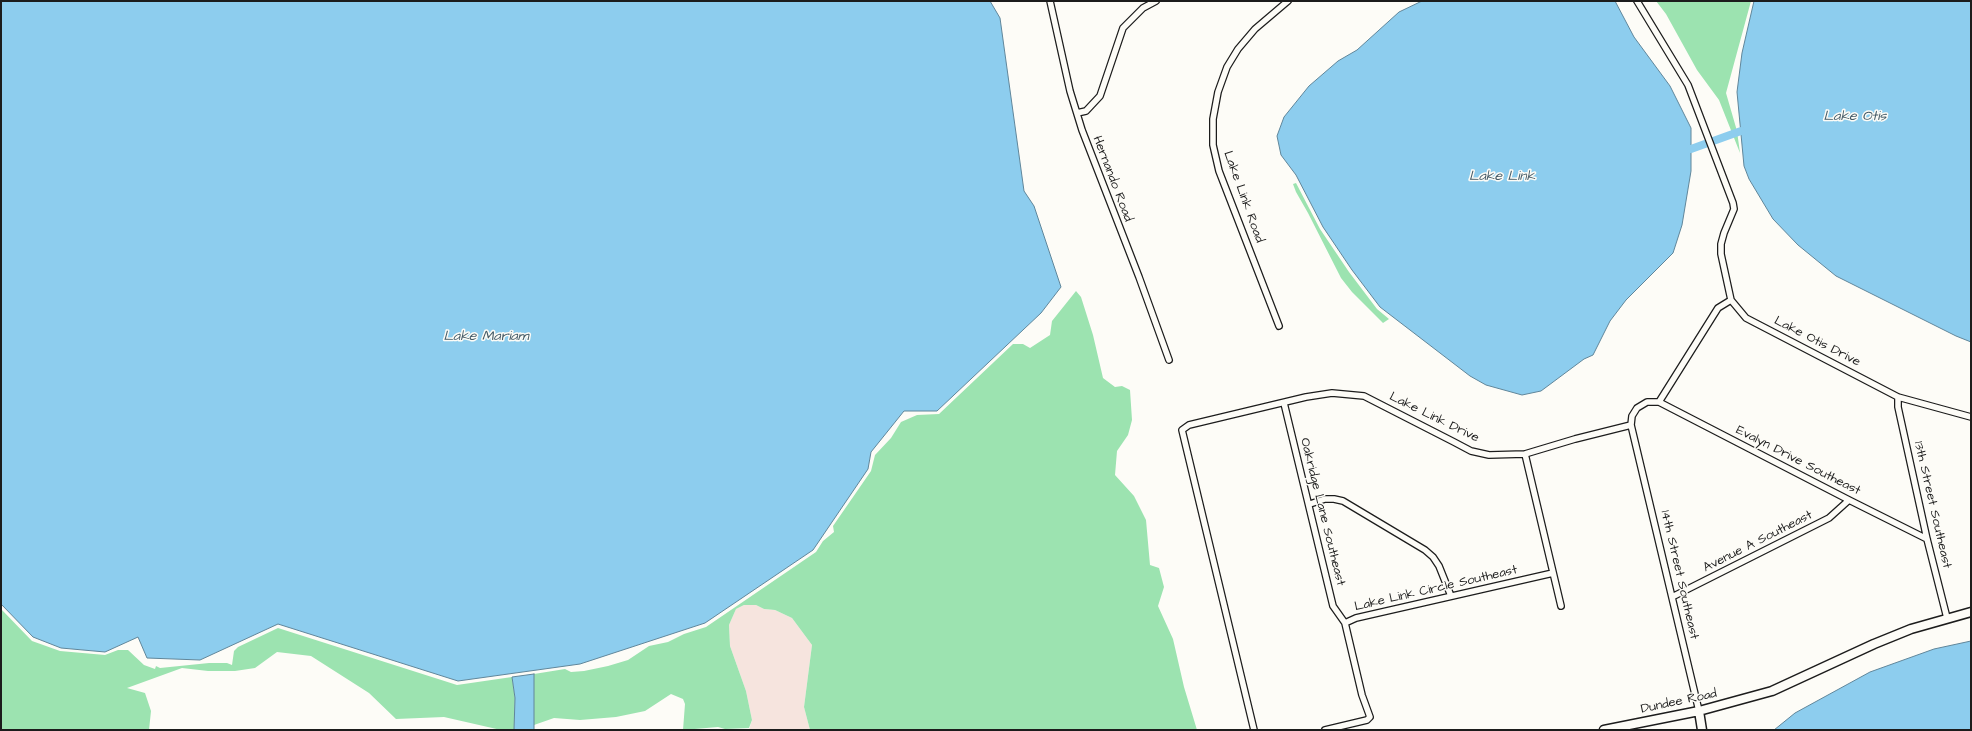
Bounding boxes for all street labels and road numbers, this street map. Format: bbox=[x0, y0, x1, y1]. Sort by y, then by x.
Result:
street label: Hernando Road bbox=[1088, 134, 1136, 224]
street label: Lake Link Road bbox=[1219, 149, 1267, 245]
street label: Lake Otis Drive bbox=[1771, 314, 1863, 370]
street label: Lake Link Drive bbox=[1387, 390, 1481, 446]
street label: Evalyn Drive Southeast bbox=[1733, 423, 1863, 499]
street label: Oakridge Lane Southeast bbox=[1296, 436, 1348, 588]
street label: 13th Street Southeast bbox=[1910, 440, 1954, 570]
street label: Avenue A Southeast bbox=[1701, 508, 1815, 576]
street label: 14th Street Southeast bbox=[1657, 509, 1701, 641]
street label: Lake Link Circle Southeast bbox=[1353, 563, 1519, 615]
street label: Dundee Road bbox=[1640, 686, 1718, 718]

